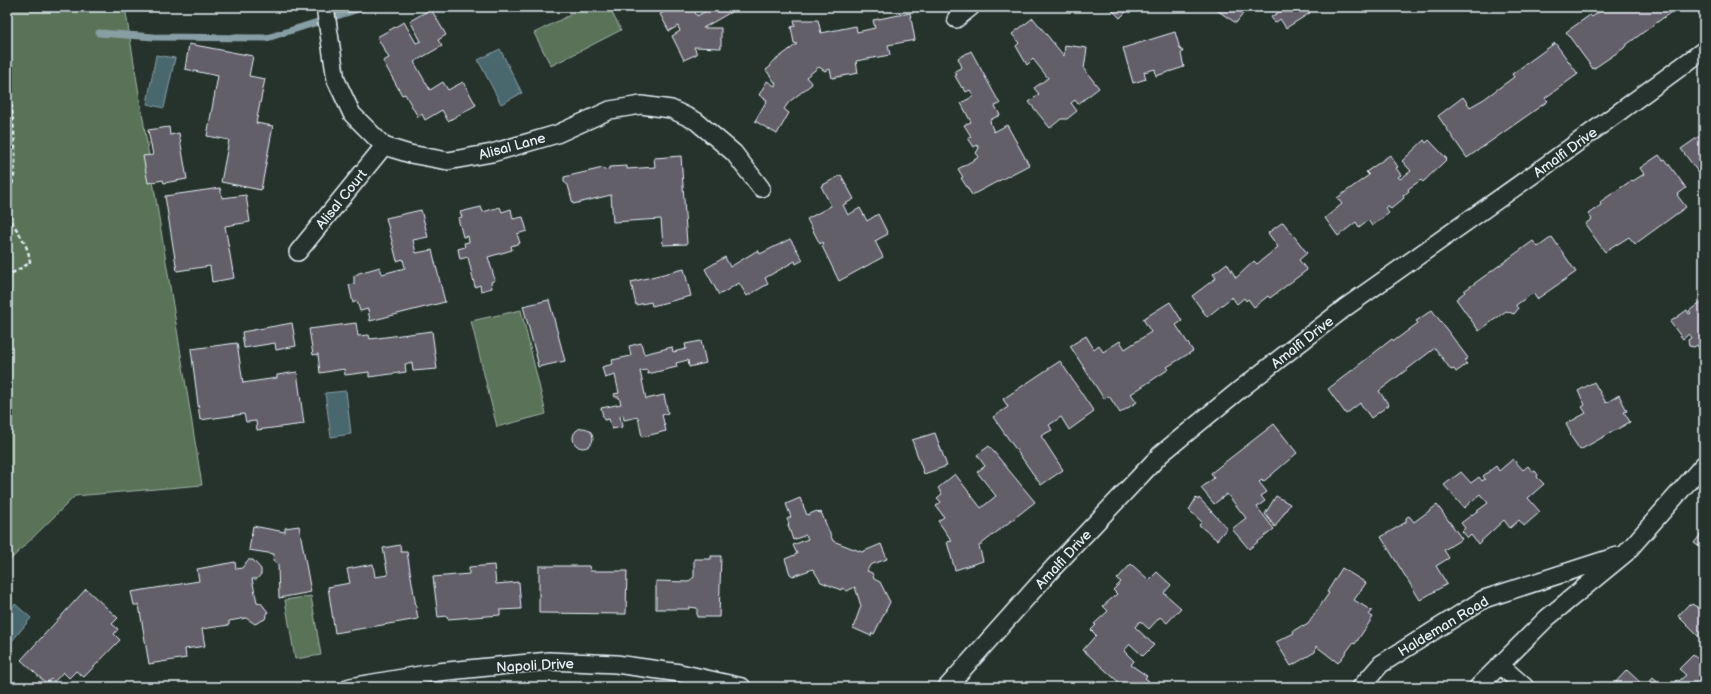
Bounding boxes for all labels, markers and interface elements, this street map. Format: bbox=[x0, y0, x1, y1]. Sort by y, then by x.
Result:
street label: Amalfi Drive bbox=[1530, 124, 1601, 181]
street label: Alisal Lane bbox=[477, 129, 547, 164]
street label: Alisal Court bbox=[312, 166, 371, 233]
street label: Amalfi Drive bbox=[1268, 313, 1337, 372]
street label: Amalfi Drive bbox=[1032, 526, 1095, 592]
street label: Haldeman Road bbox=[1395, 593, 1492, 660]
street label: Napoli Drive bbox=[496, 655, 574, 676]

